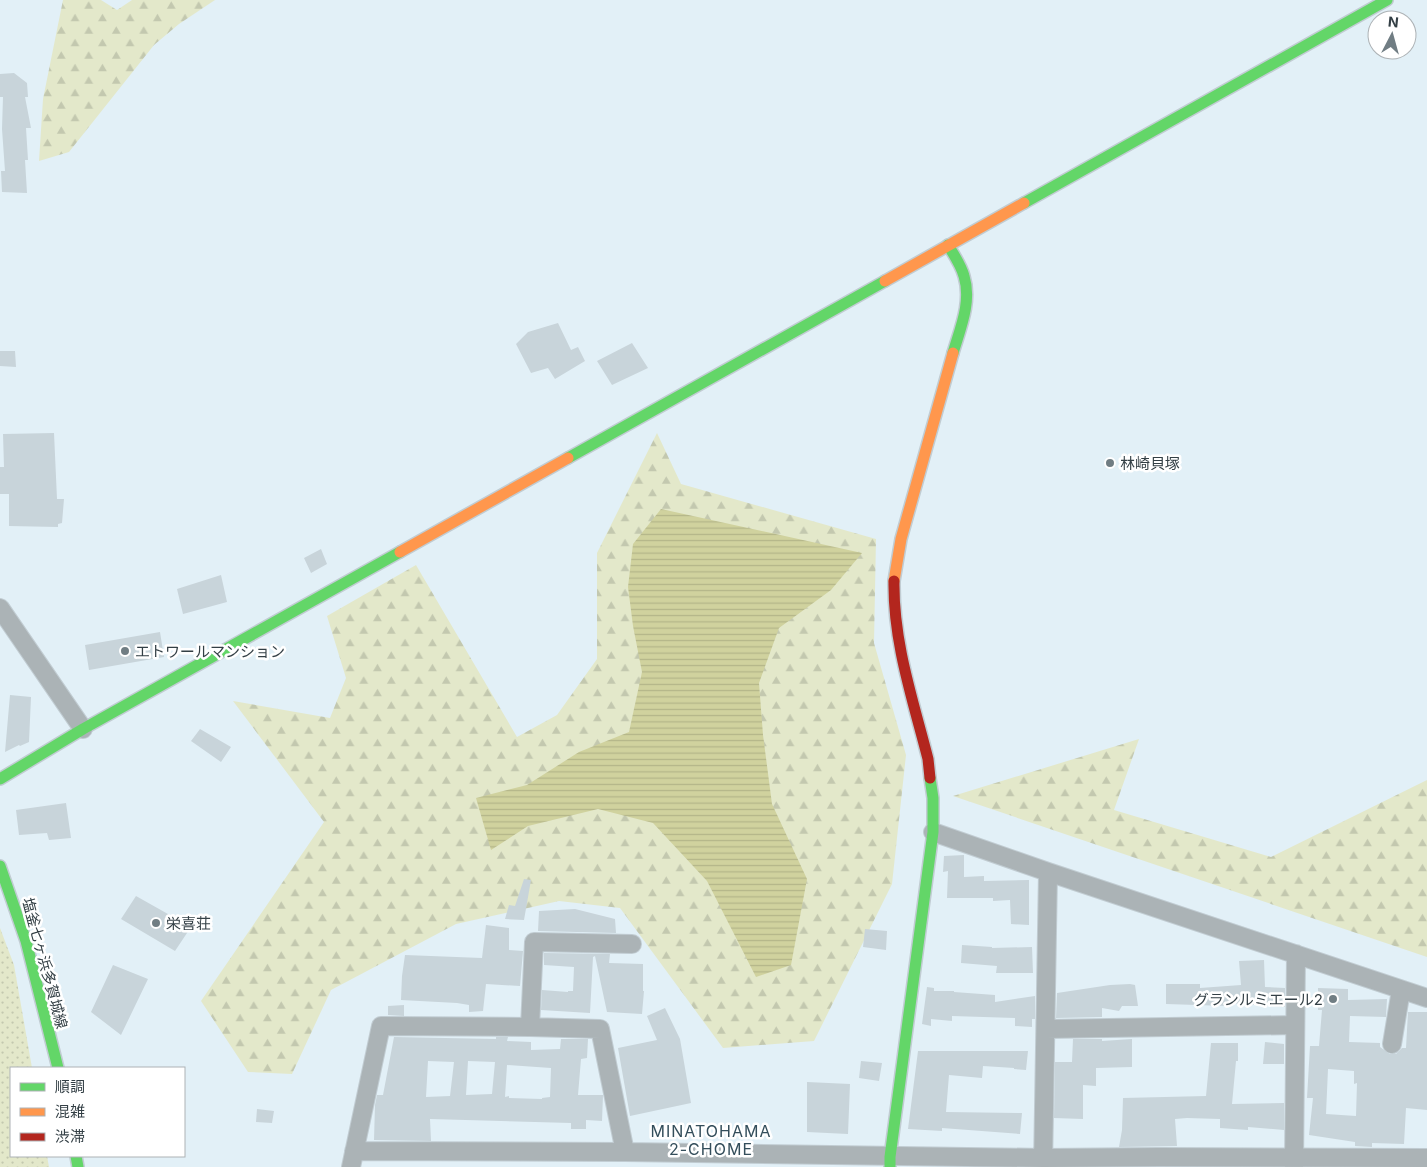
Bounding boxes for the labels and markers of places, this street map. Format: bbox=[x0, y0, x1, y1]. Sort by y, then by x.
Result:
place label: 林崎貝塚 bbox=[1120, 454, 1180, 473]
marker: 林崎貝塚 bbox=[1104, 457, 1116, 469]
place label: エトワールマンション bbox=[135, 642, 285, 661]
marker: エトワールマンション bbox=[119, 645, 131, 657]
place label: 栄喜荘 bbox=[166, 914, 211, 933]
marker: 栄喜荘 bbox=[150, 917, 162, 929]
place label: グランルミエール2 bbox=[1194, 990, 1323, 1009]
marker: グランルミエール2 bbox=[1327, 993, 1339, 1005]

